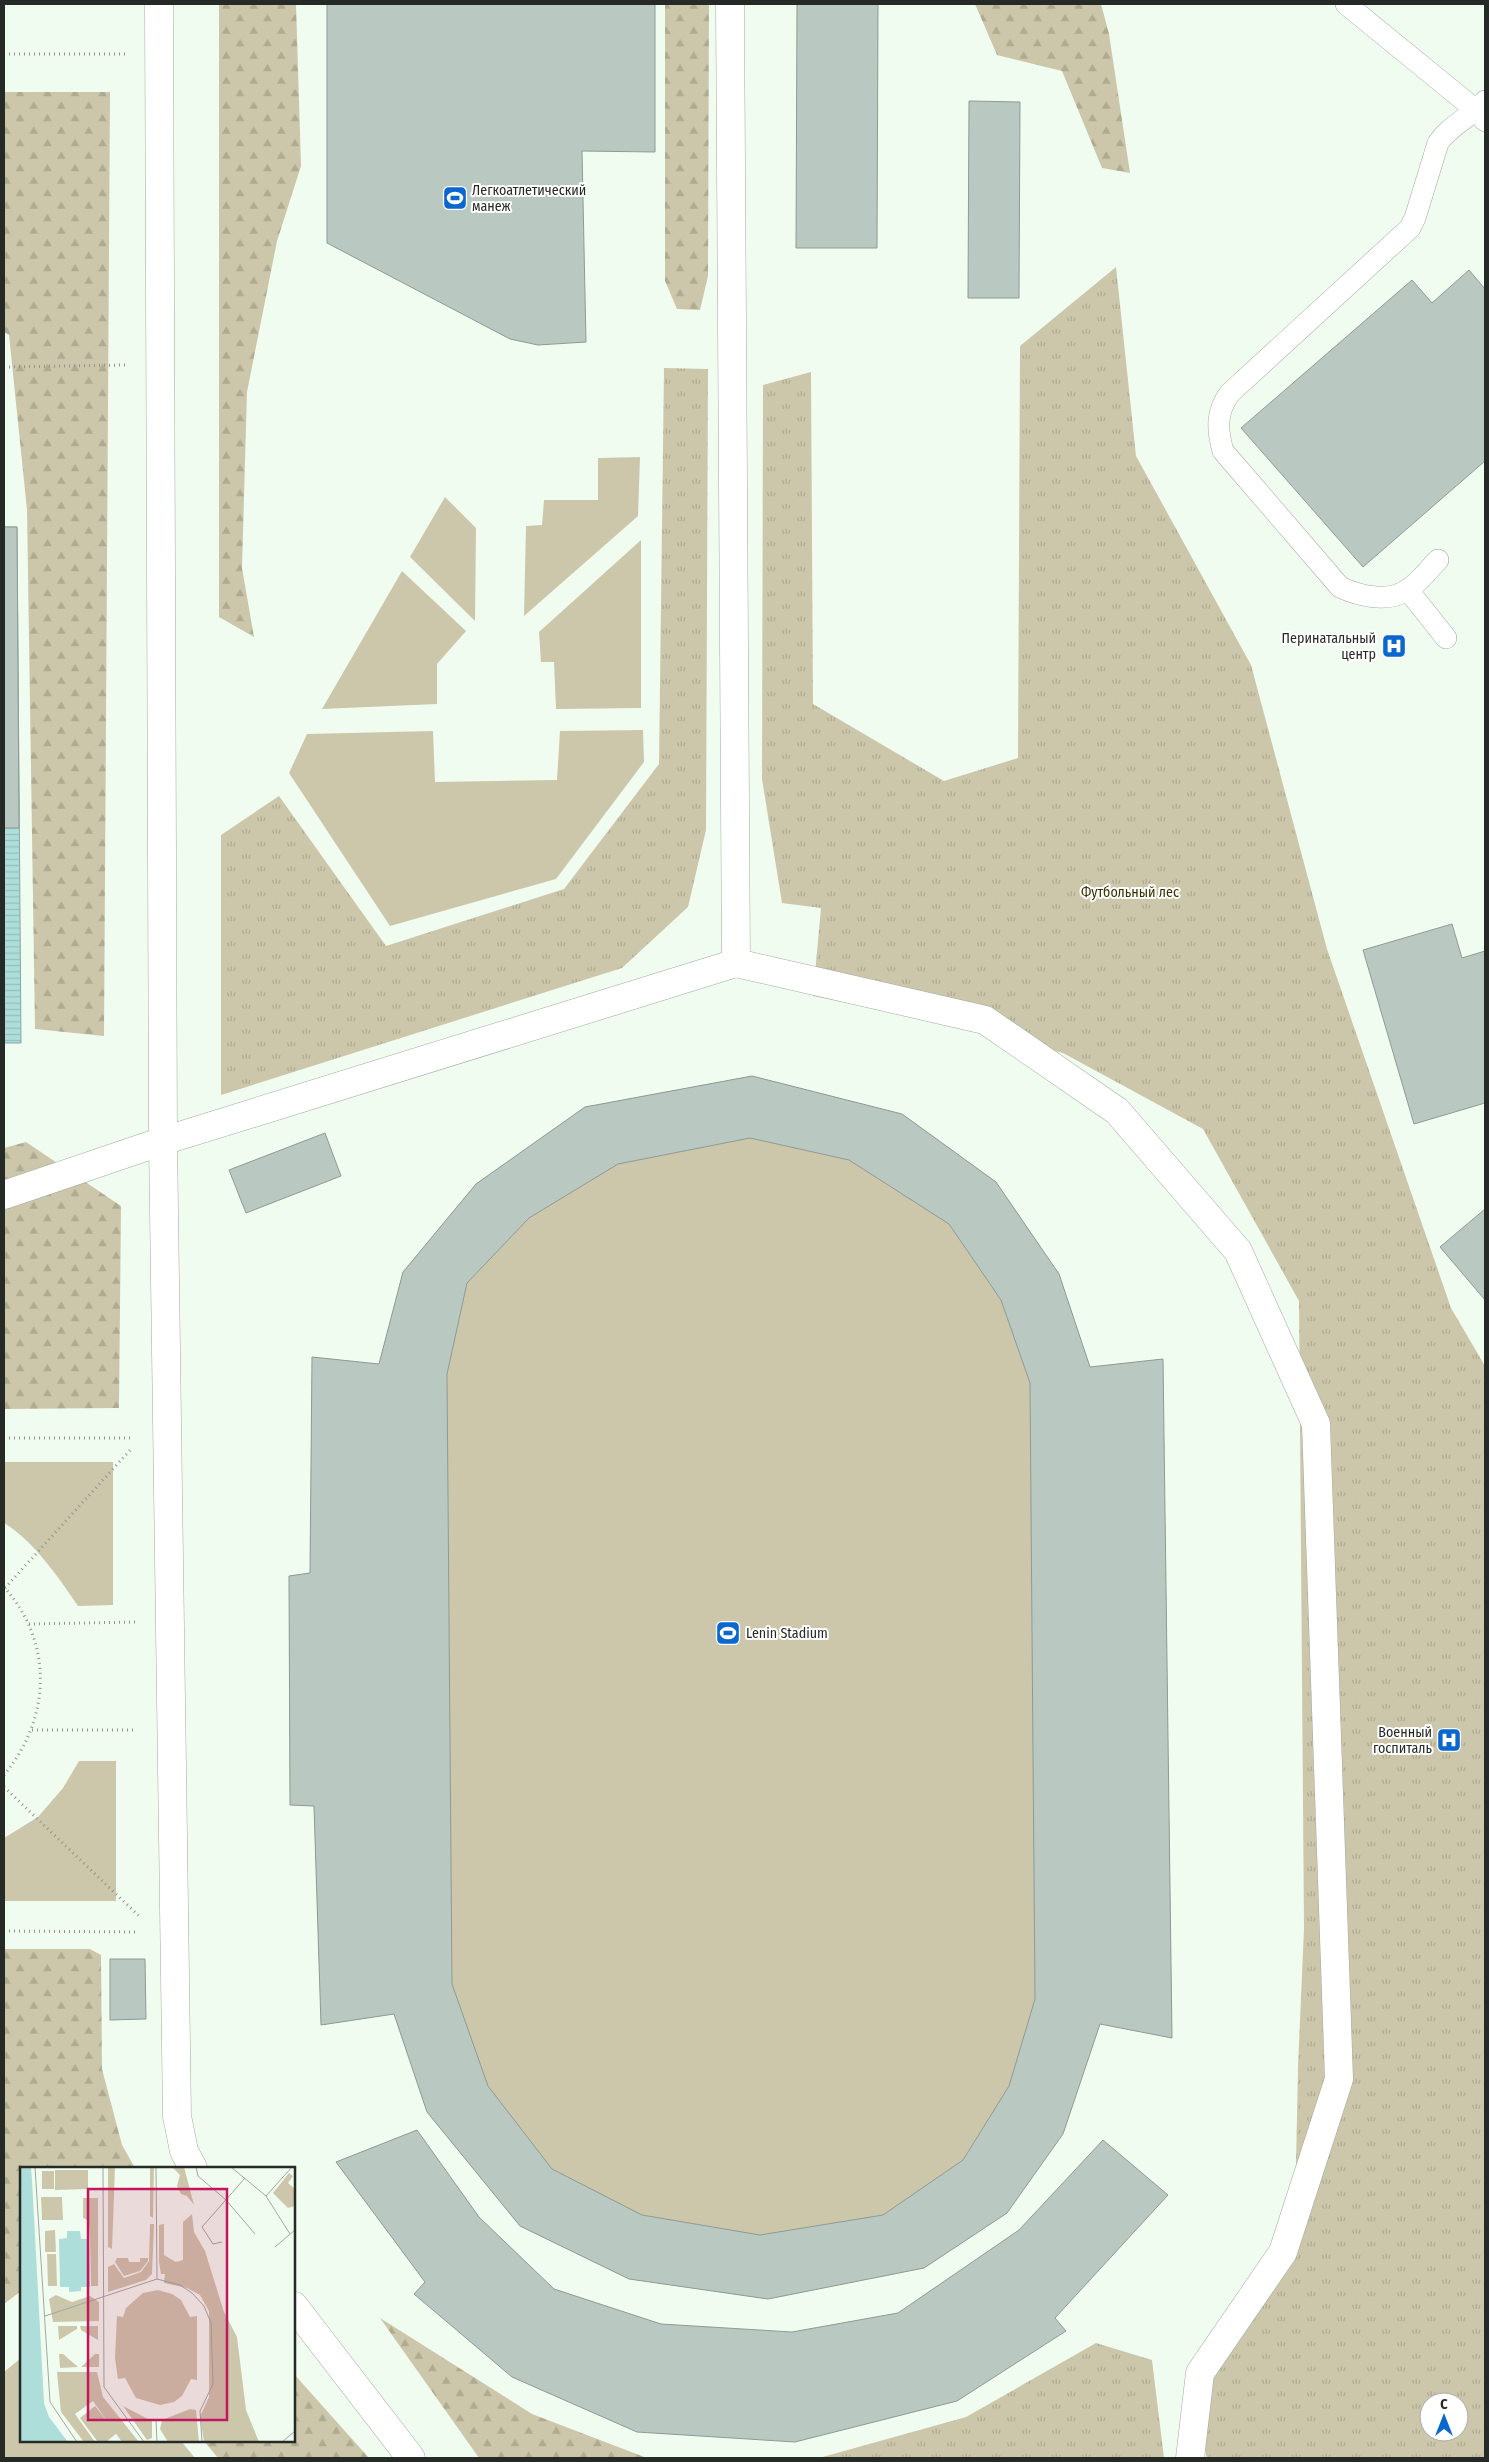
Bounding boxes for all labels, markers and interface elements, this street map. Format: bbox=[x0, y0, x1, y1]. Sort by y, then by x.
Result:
place label: Легкоатлетический манеж bbox=[472, 182, 586, 215]
sports icon: Легкоатлетический манеж bbox=[442, 185, 468, 211]
place label: Перинатальный центр bbox=[1282, 630, 1376, 663]
hospital icon: Перинатальный центр bbox=[1381, 633, 1407, 659]
park label: Футбольный лес bbox=[1081, 884, 1179, 901]
sports icon: Lenin Stadium bbox=[715, 1620, 741, 1646]
place label: Lenin Stadium bbox=[746, 1625, 828, 1642]
place label: Военный госпиталь bbox=[1373, 1724, 1433, 1757]
hospital icon: Военный госпиталь bbox=[1436, 1727, 1462, 1753]
inset map bbox=[20, 2167, 295, 2442]
north arrow bbox=[1419, 2392, 1469, 2442]
text: С bbox=[1440, 2396, 1448, 2413]

